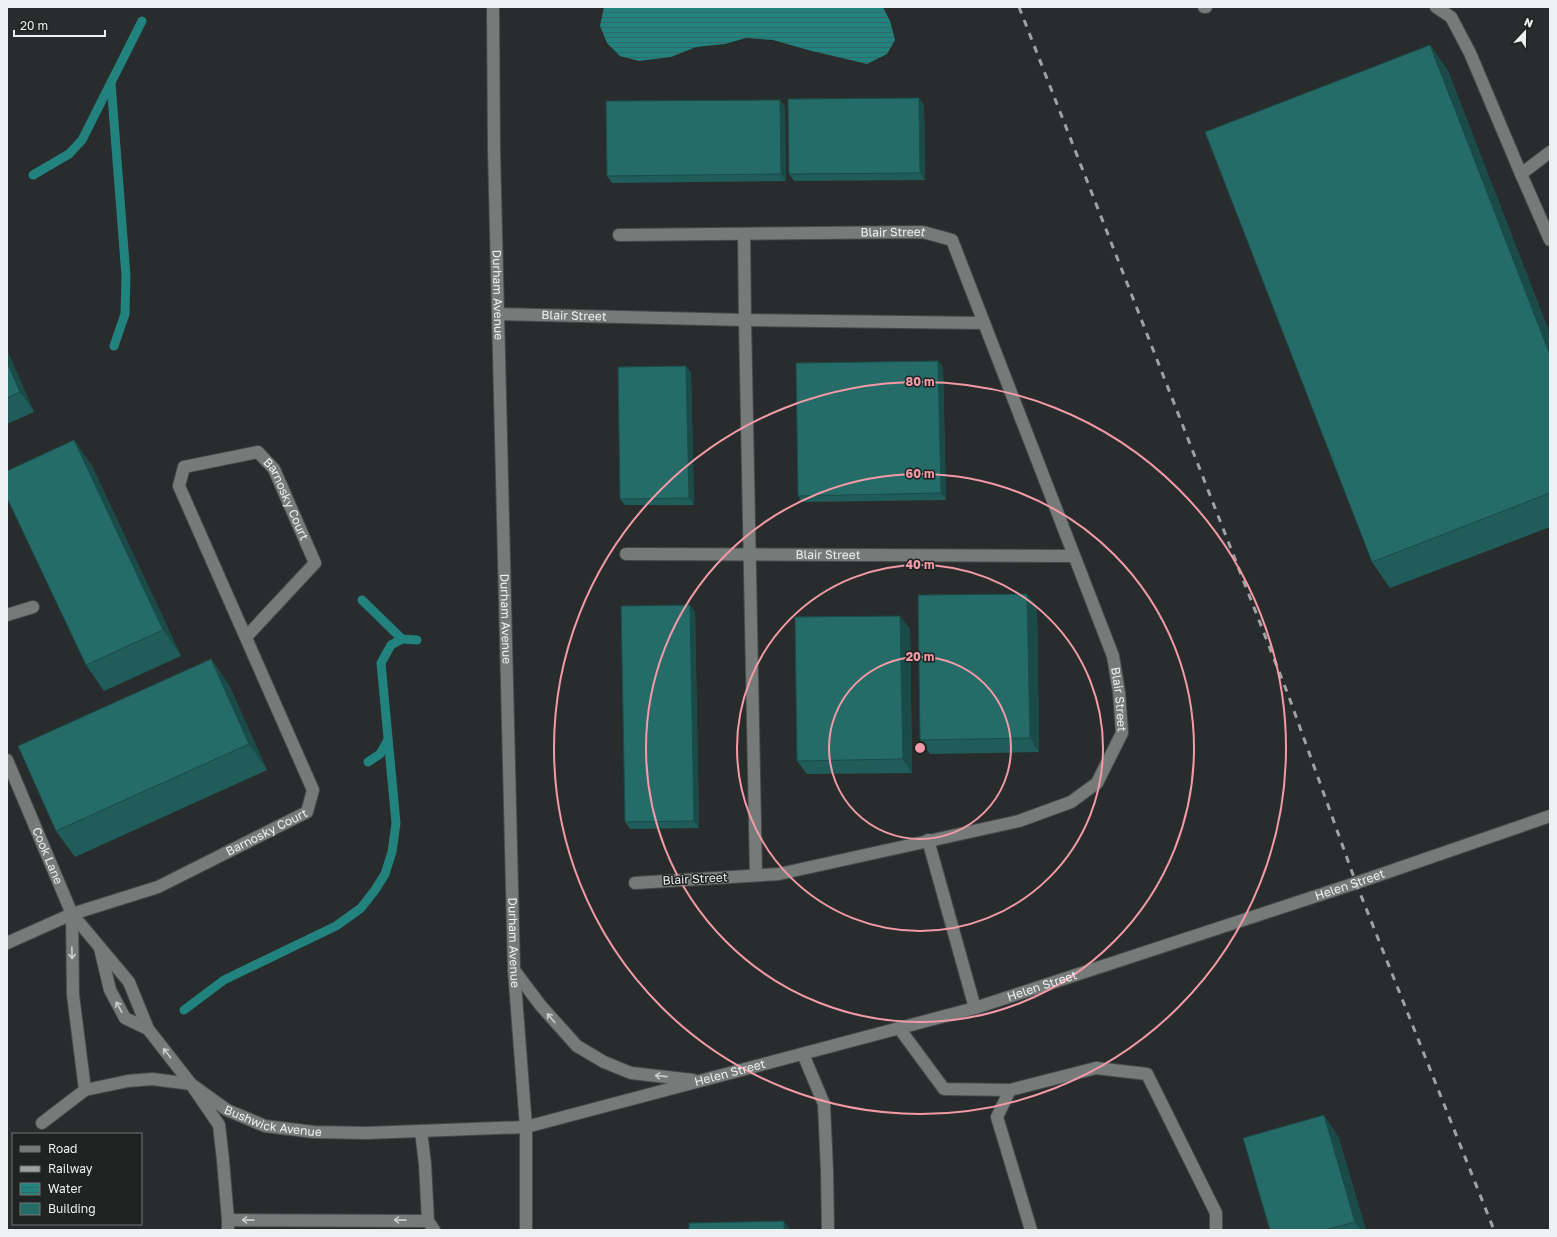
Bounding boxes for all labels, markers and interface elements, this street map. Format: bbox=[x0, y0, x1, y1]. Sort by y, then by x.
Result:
scale bar bbox=[14, 12, 105, 38]
north arrow bbox=[1505, 12, 1545, 52]
text: N bbox=[1523, 15, 1535, 30]
text: 20 m bbox=[20, 18, 48, 33]
street label: Blair Street bbox=[860, 224, 928, 240]
street label: Durham Avenue bbox=[489, 249, 507, 340]
street label: Blair Street bbox=[541, 307, 607, 324]
text: 80 m bbox=[906, 374, 934, 389]
street label: Barnosky Court bbox=[260, 454, 312, 543]
text: 60 m bbox=[906, 466, 934, 481]
street label: Blair Street bbox=[795, 547, 861, 562]
text: 40 m bbox=[906, 557, 934, 572]
street label: Durham Avenue bbox=[497, 573, 515, 664]
text: 20 m bbox=[906, 649, 934, 664]
street label: Blair Street bbox=[1108, 666, 1130, 733]
centre of rings bbox=[913, 741, 927, 755]
street label: Barnosky Court bbox=[223, 805, 310, 859]
street label: Cook Lane bbox=[29, 825, 67, 886]
street label: Helen Street bbox=[1313, 866, 1387, 903]
street label: Blair Street bbox=[662, 869, 728, 888]
street label: Durham Avenue bbox=[505, 897, 523, 989]
one-way arrow bbox=[68, 946, 76, 959]
street label: Helen Street bbox=[1005, 967, 1079, 1004]
one-way arrow bbox=[114, 1001, 122, 1013]
one-way arrow bbox=[546, 1012, 555, 1023]
one-way arrow bbox=[162, 1048, 171, 1059]
street label: Helen Street bbox=[693, 1056, 767, 1089]
one-way arrow bbox=[655, 1072, 668, 1080]
street label: Bushwick Avenue bbox=[222, 1102, 322, 1139]
legend bbox=[12, 1133, 142, 1225]
text: Road bbox=[48, 1141, 77, 1156]
text: Railway bbox=[48, 1161, 93, 1176]
text: Water bbox=[48, 1181, 82, 1196]
text: Building bbox=[48, 1201, 96, 1216]
one-way arrow bbox=[242, 1216, 255, 1224]
one-way arrow bbox=[394, 1216, 407, 1224]

